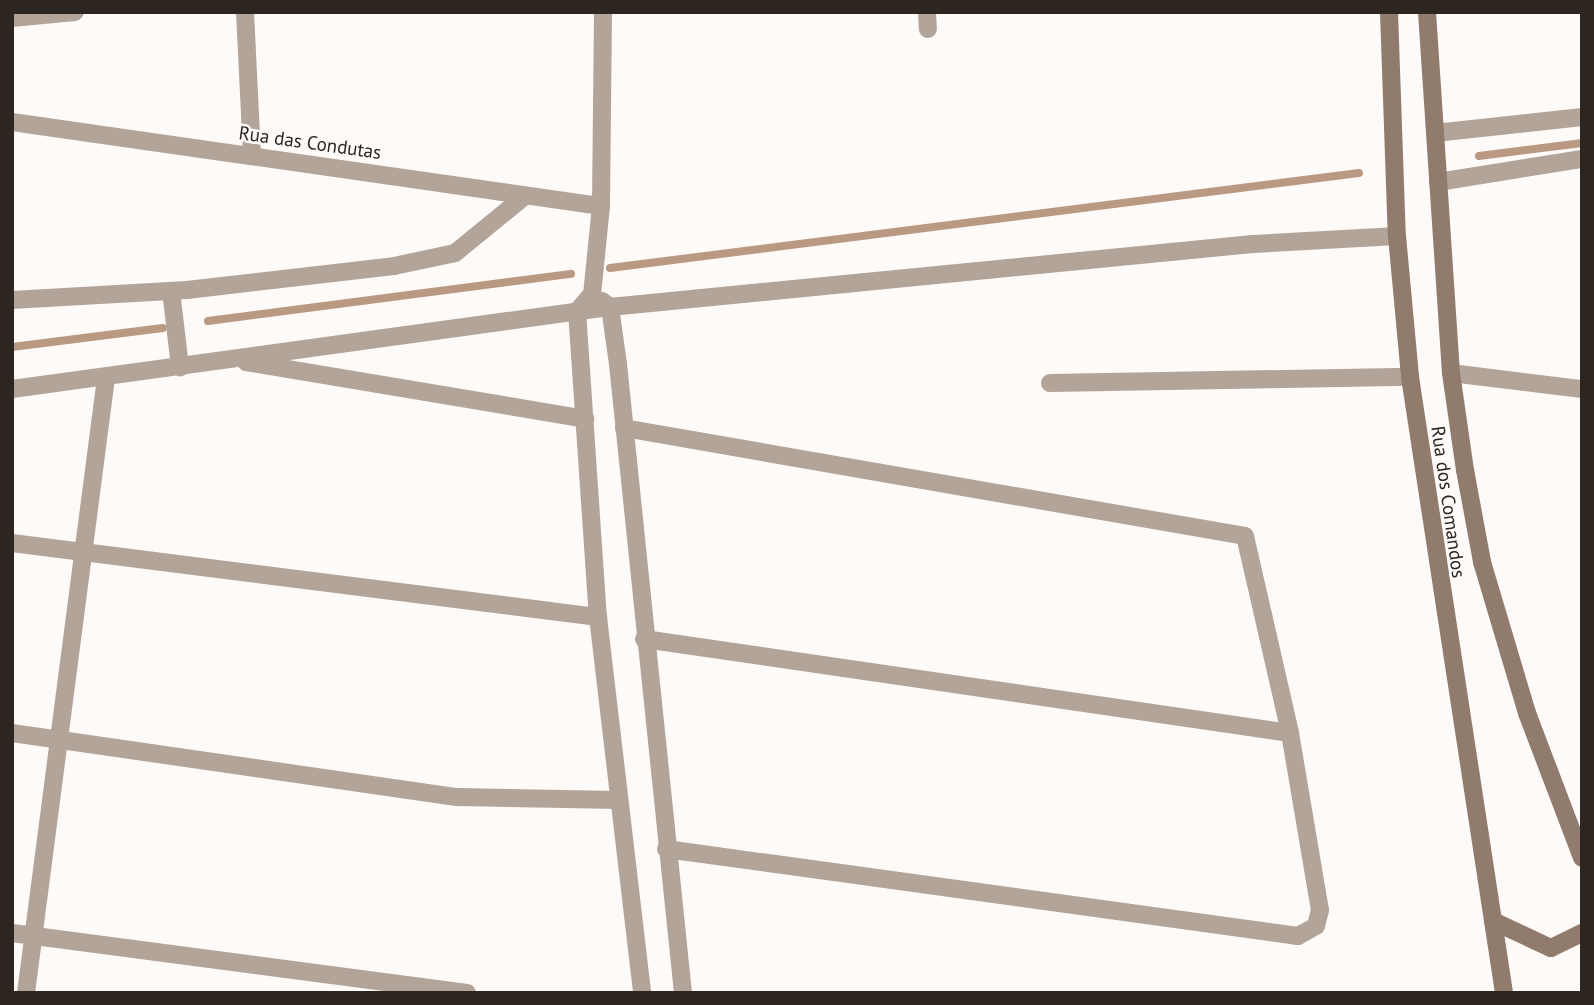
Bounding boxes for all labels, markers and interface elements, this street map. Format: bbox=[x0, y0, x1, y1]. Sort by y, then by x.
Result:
street label: Rua das Condutas bbox=[237, 122, 383, 164]
street label: Rua dos Comandos bbox=[1426, 424, 1470, 580]

